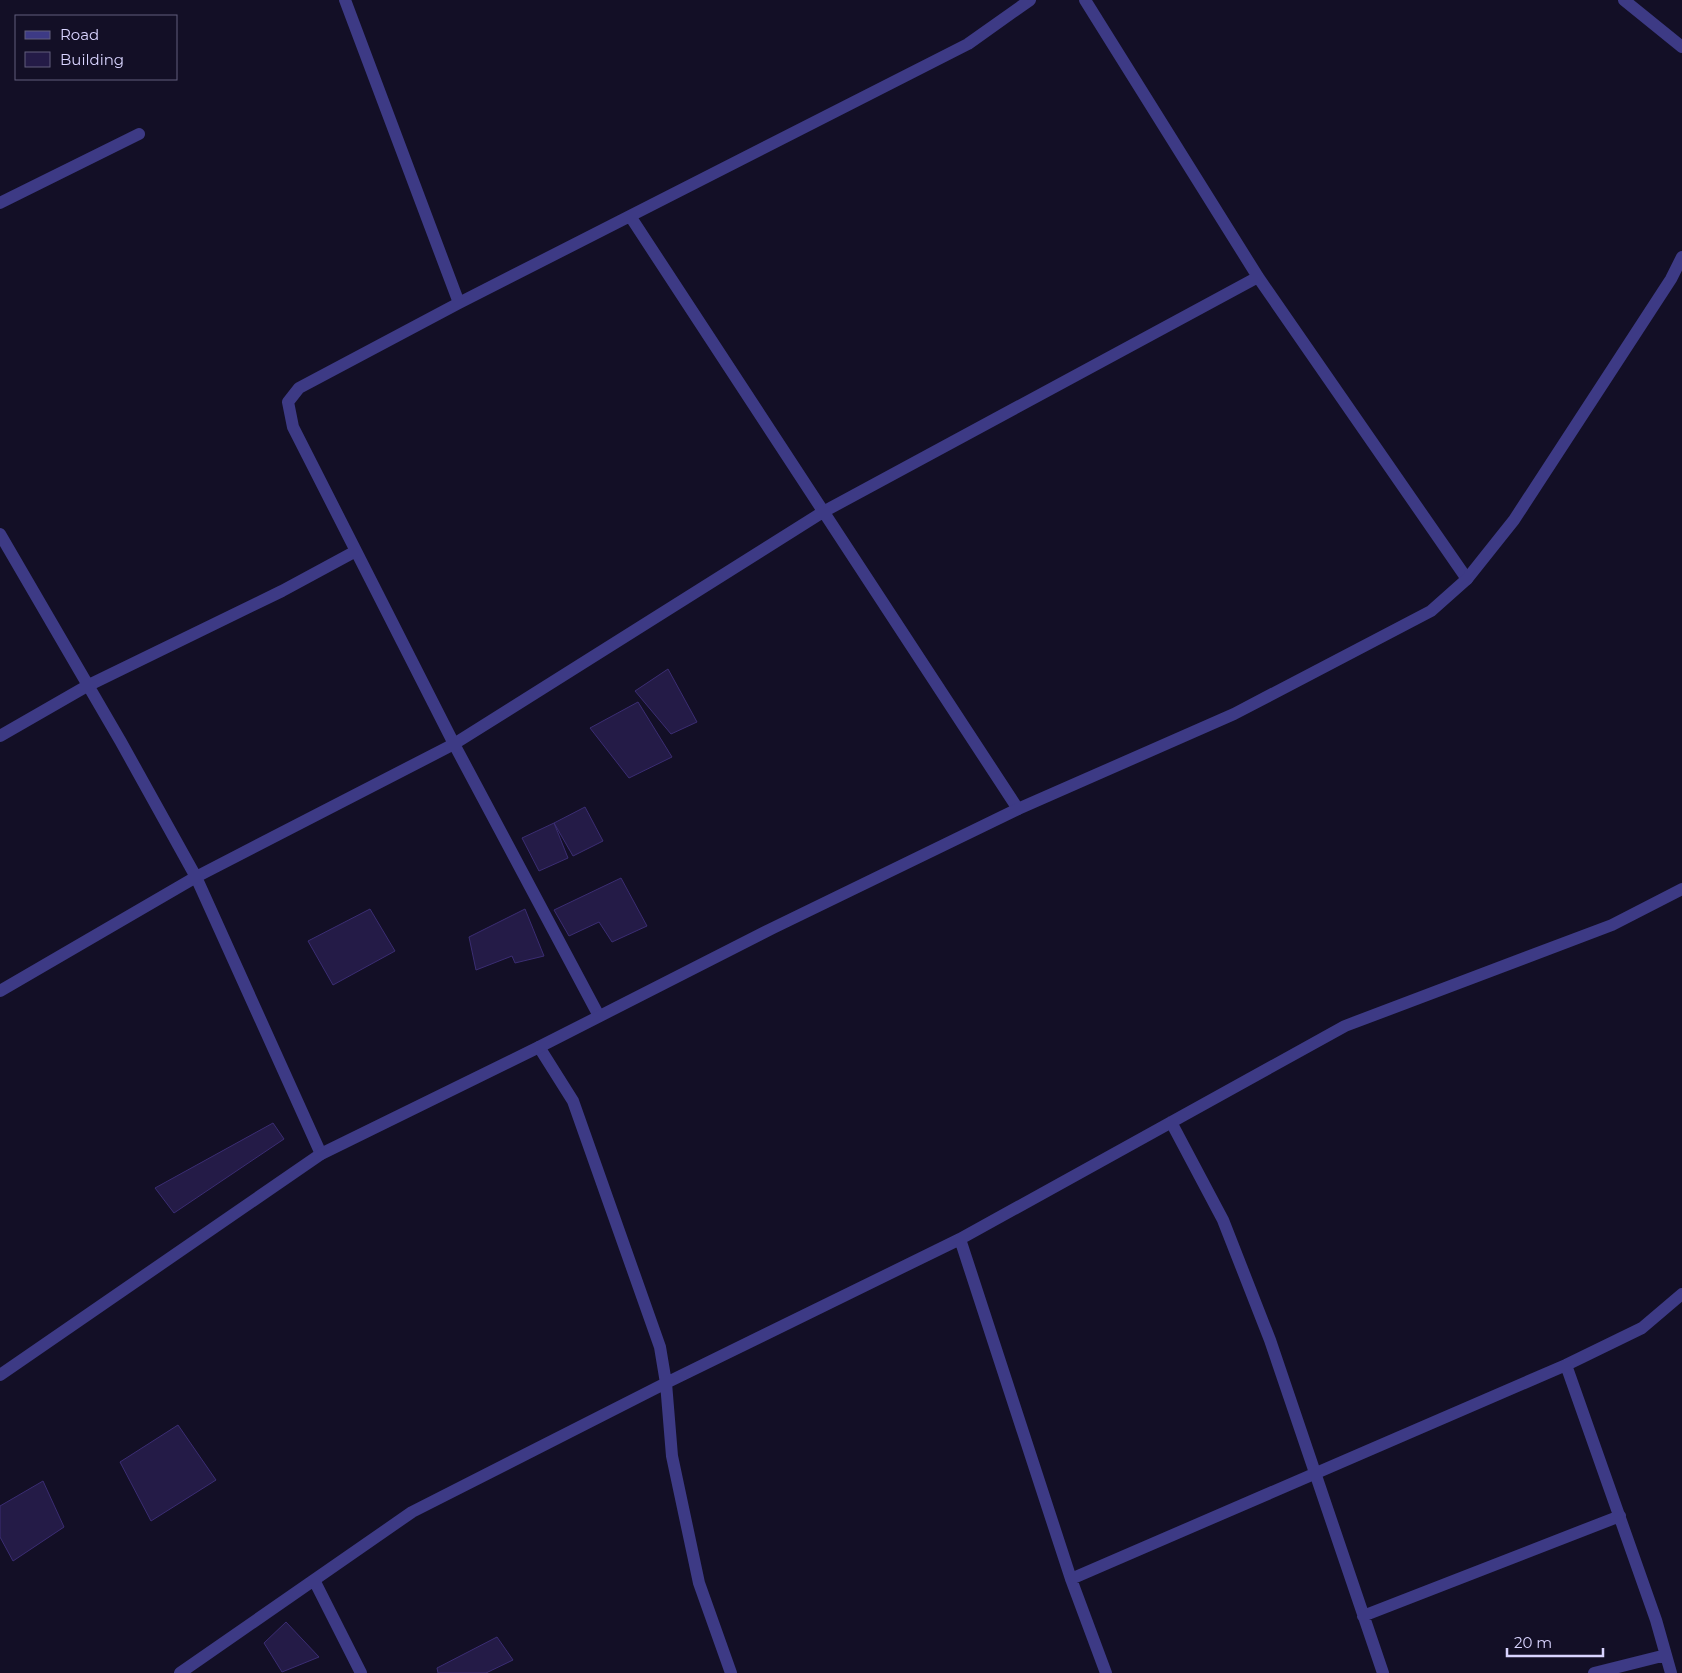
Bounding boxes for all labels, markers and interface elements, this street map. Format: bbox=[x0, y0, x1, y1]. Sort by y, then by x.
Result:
legend bbox=[15, 15, 178, 80]
text: Road bbox=[60, 25, 99, 44]
text: Building bbox=[60, 50, 124, 69]
scale bar bbox=[1507, 1626, 1603, 1658]
text: 20 m bbox=[1514, 1633, 1552, 1652]

